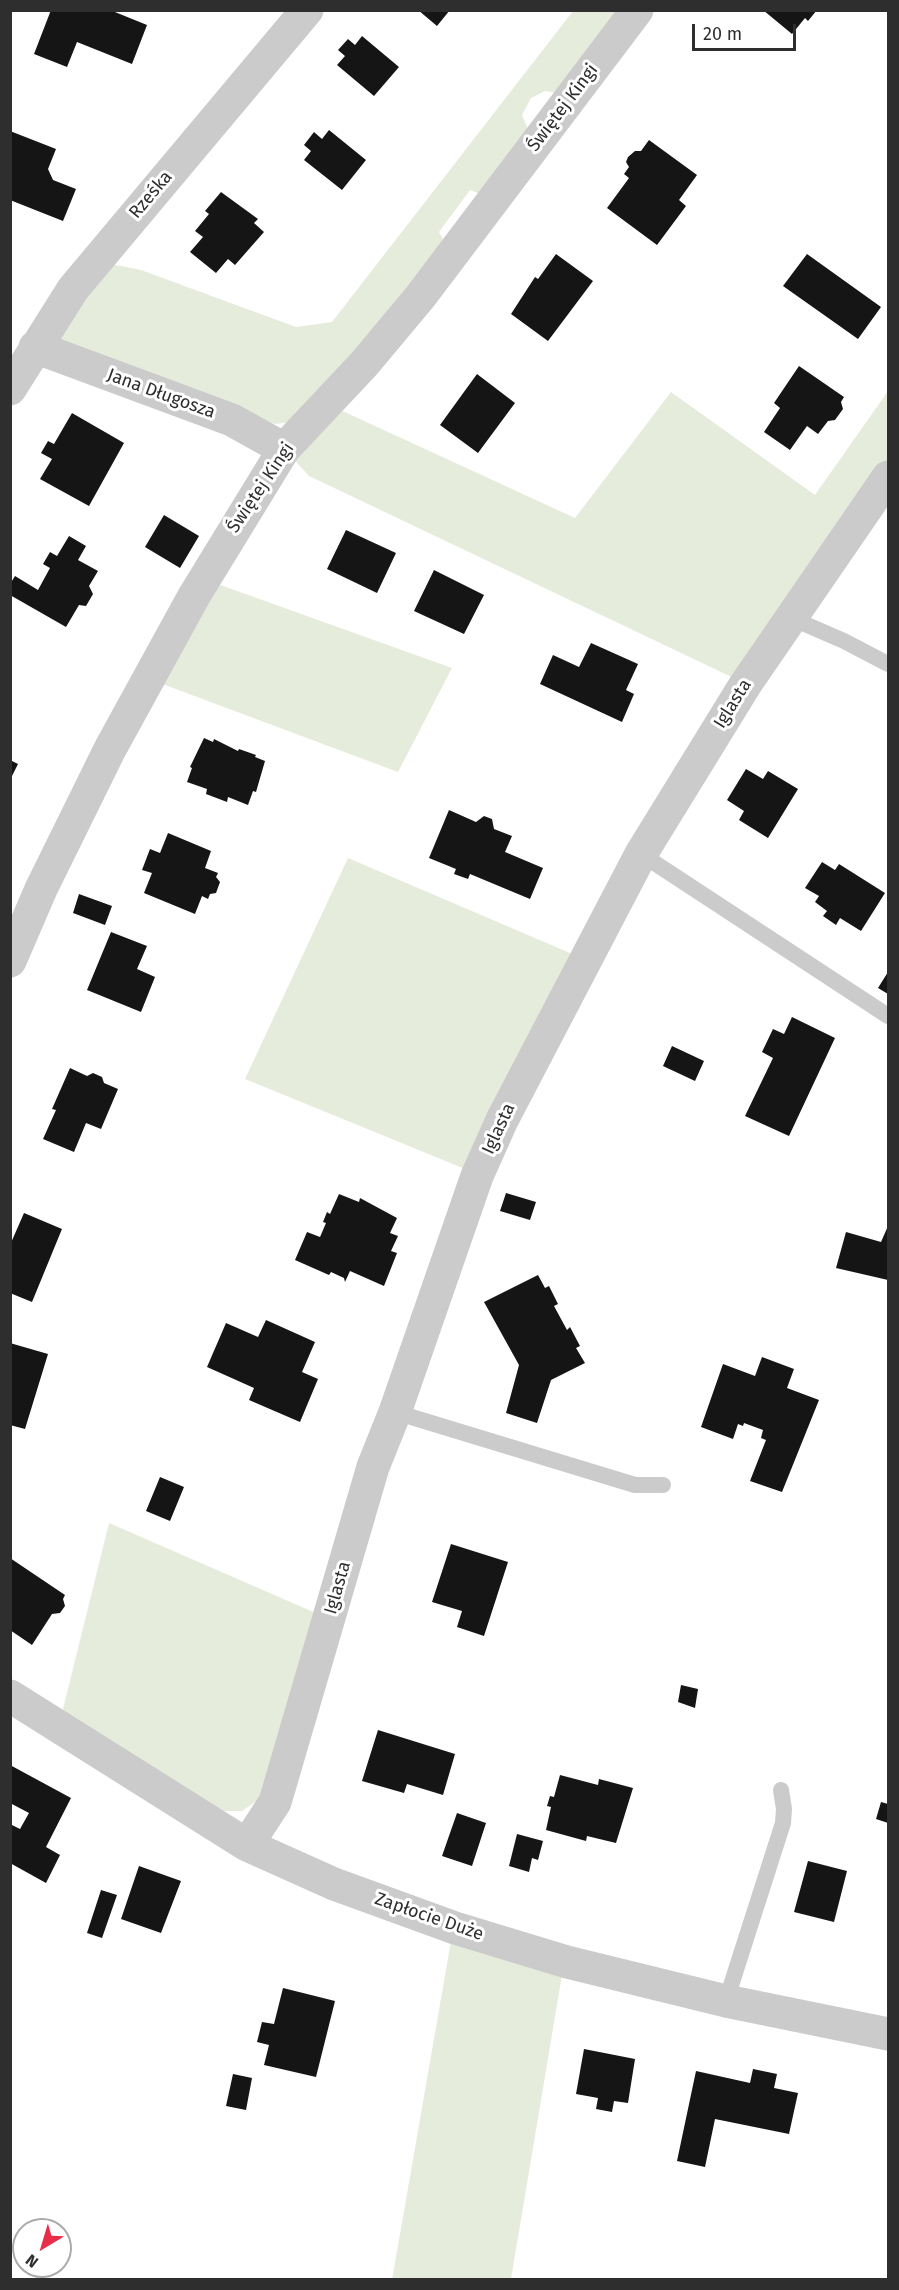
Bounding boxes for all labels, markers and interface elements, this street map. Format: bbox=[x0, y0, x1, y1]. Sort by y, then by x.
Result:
scale bar bbox=[695, 12, 798, 50]
text: 20 m bbox=[703, 23, 742, 45]
street label: Świętej Kingi bbox=[523, 60, 603, 156]
street label: Rześka bbox=[125, 167, 177, 223]
street label: Jana Długosza bbox=[104, 364, 218, 424]
street label: Świętej Kingi bbox=[223, 439, 299, 537]
street label: Iglasta bbox=[710, 675, 756, 733]
street label: Iglasta bbox=[478, 1100, 520, 1158]
street label: Iglasta bbox=[320, 1559, 356, 1617]
street label: Zapłocie Duże bbox=[372, 1888, 486, 1946]
north arrow bbox=[12, 2218, 72, 2278]
text: N bbox=[22, 2250, 42, 2272]

